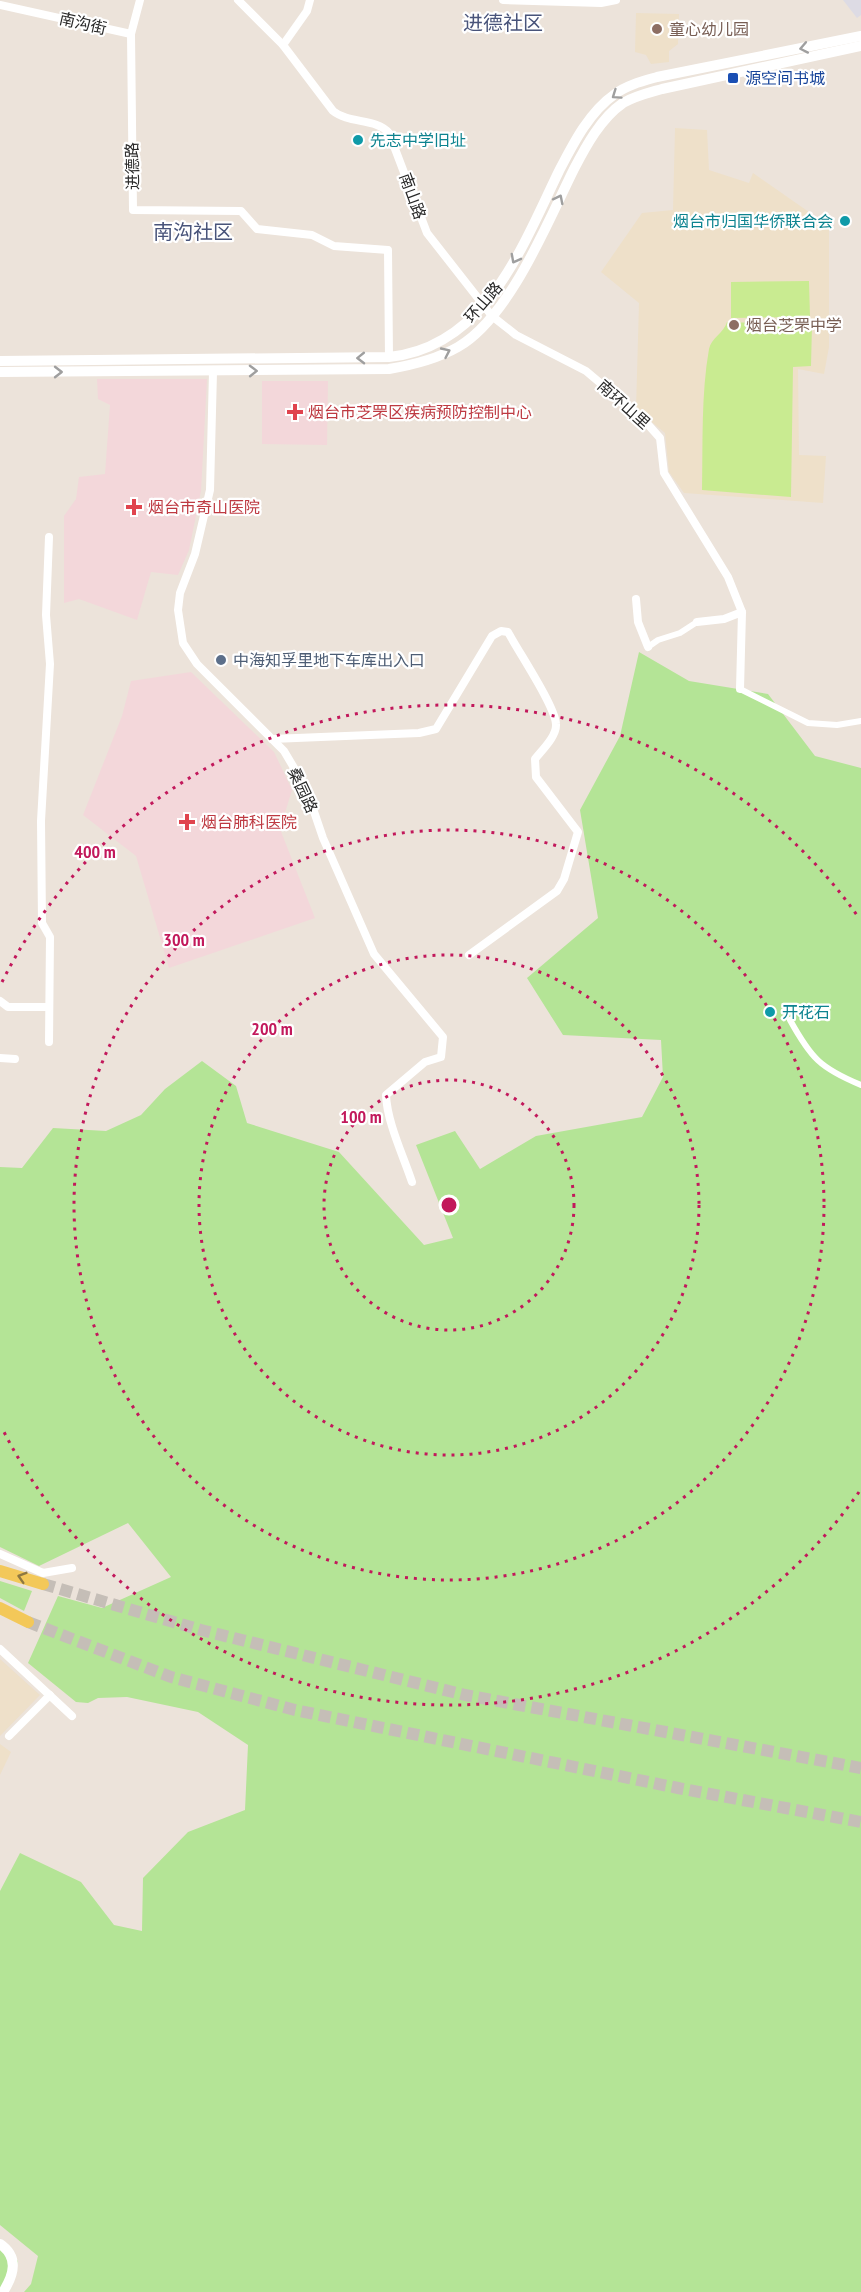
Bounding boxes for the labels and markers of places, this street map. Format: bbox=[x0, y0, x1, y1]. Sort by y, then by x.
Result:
place label: 童心幼儿园 bbox=[669, 19, 749, 39]
marker: 童心幼儿园 bbox=[650, 22, 664, 36]
place label: 源空间书城 bbox=[745, 68, 825, 88]
marker: 源空间书城 bbox=[726, 71, 740, 85]
place label: 先志中学旧址 bbox=[370, 130, 466, 150]
marker: 先志中学旧址 bbox=[351, 133, 365, 147]
place label: 烟台市归国华侨联合会 bbox=[673, 211, 833, 231]
marker: 烟台市归国华侨联合会 bbox=[838, 214, 852, 228]
place label: 烟台芝罘中学 bbox=[746, 315, 842, 335]
marker: 烟台芝罘中学 bbox=[727, 318, 741, 332]
place label: 烟台市芝罘区疾病预防控制中心 bbox=[308, 402, 532, 422]
marker: 烟台市芝罘区疾病预防控制中心 bbox=[286, 403, 304, 421]
place label: 烟台市奇山医院 bbox=[148, 497, 260, 517]
marker: 烟台市奇山医院 bbox=[125, 498, 143, 516]
place label: 中海知孚里地下车库出入口 bbox=[233, 650, 425, 670]
marker: 中海知孚里地下车库出入口 bbox=[214, 653, 228, 667]
place label: 烟台肺科医院 bbox=[201, 812, 297, 832]
marker: 烟台肺科医院 bbox=[178, 813, 196, 831]
place label: 开花石 bbox=[782, 1002, 830, 1022]
marker: 开花石 bbox=[763, 1005, 777, 1019]
centre of rings bbox=[439, 1195, 459, 1215]

